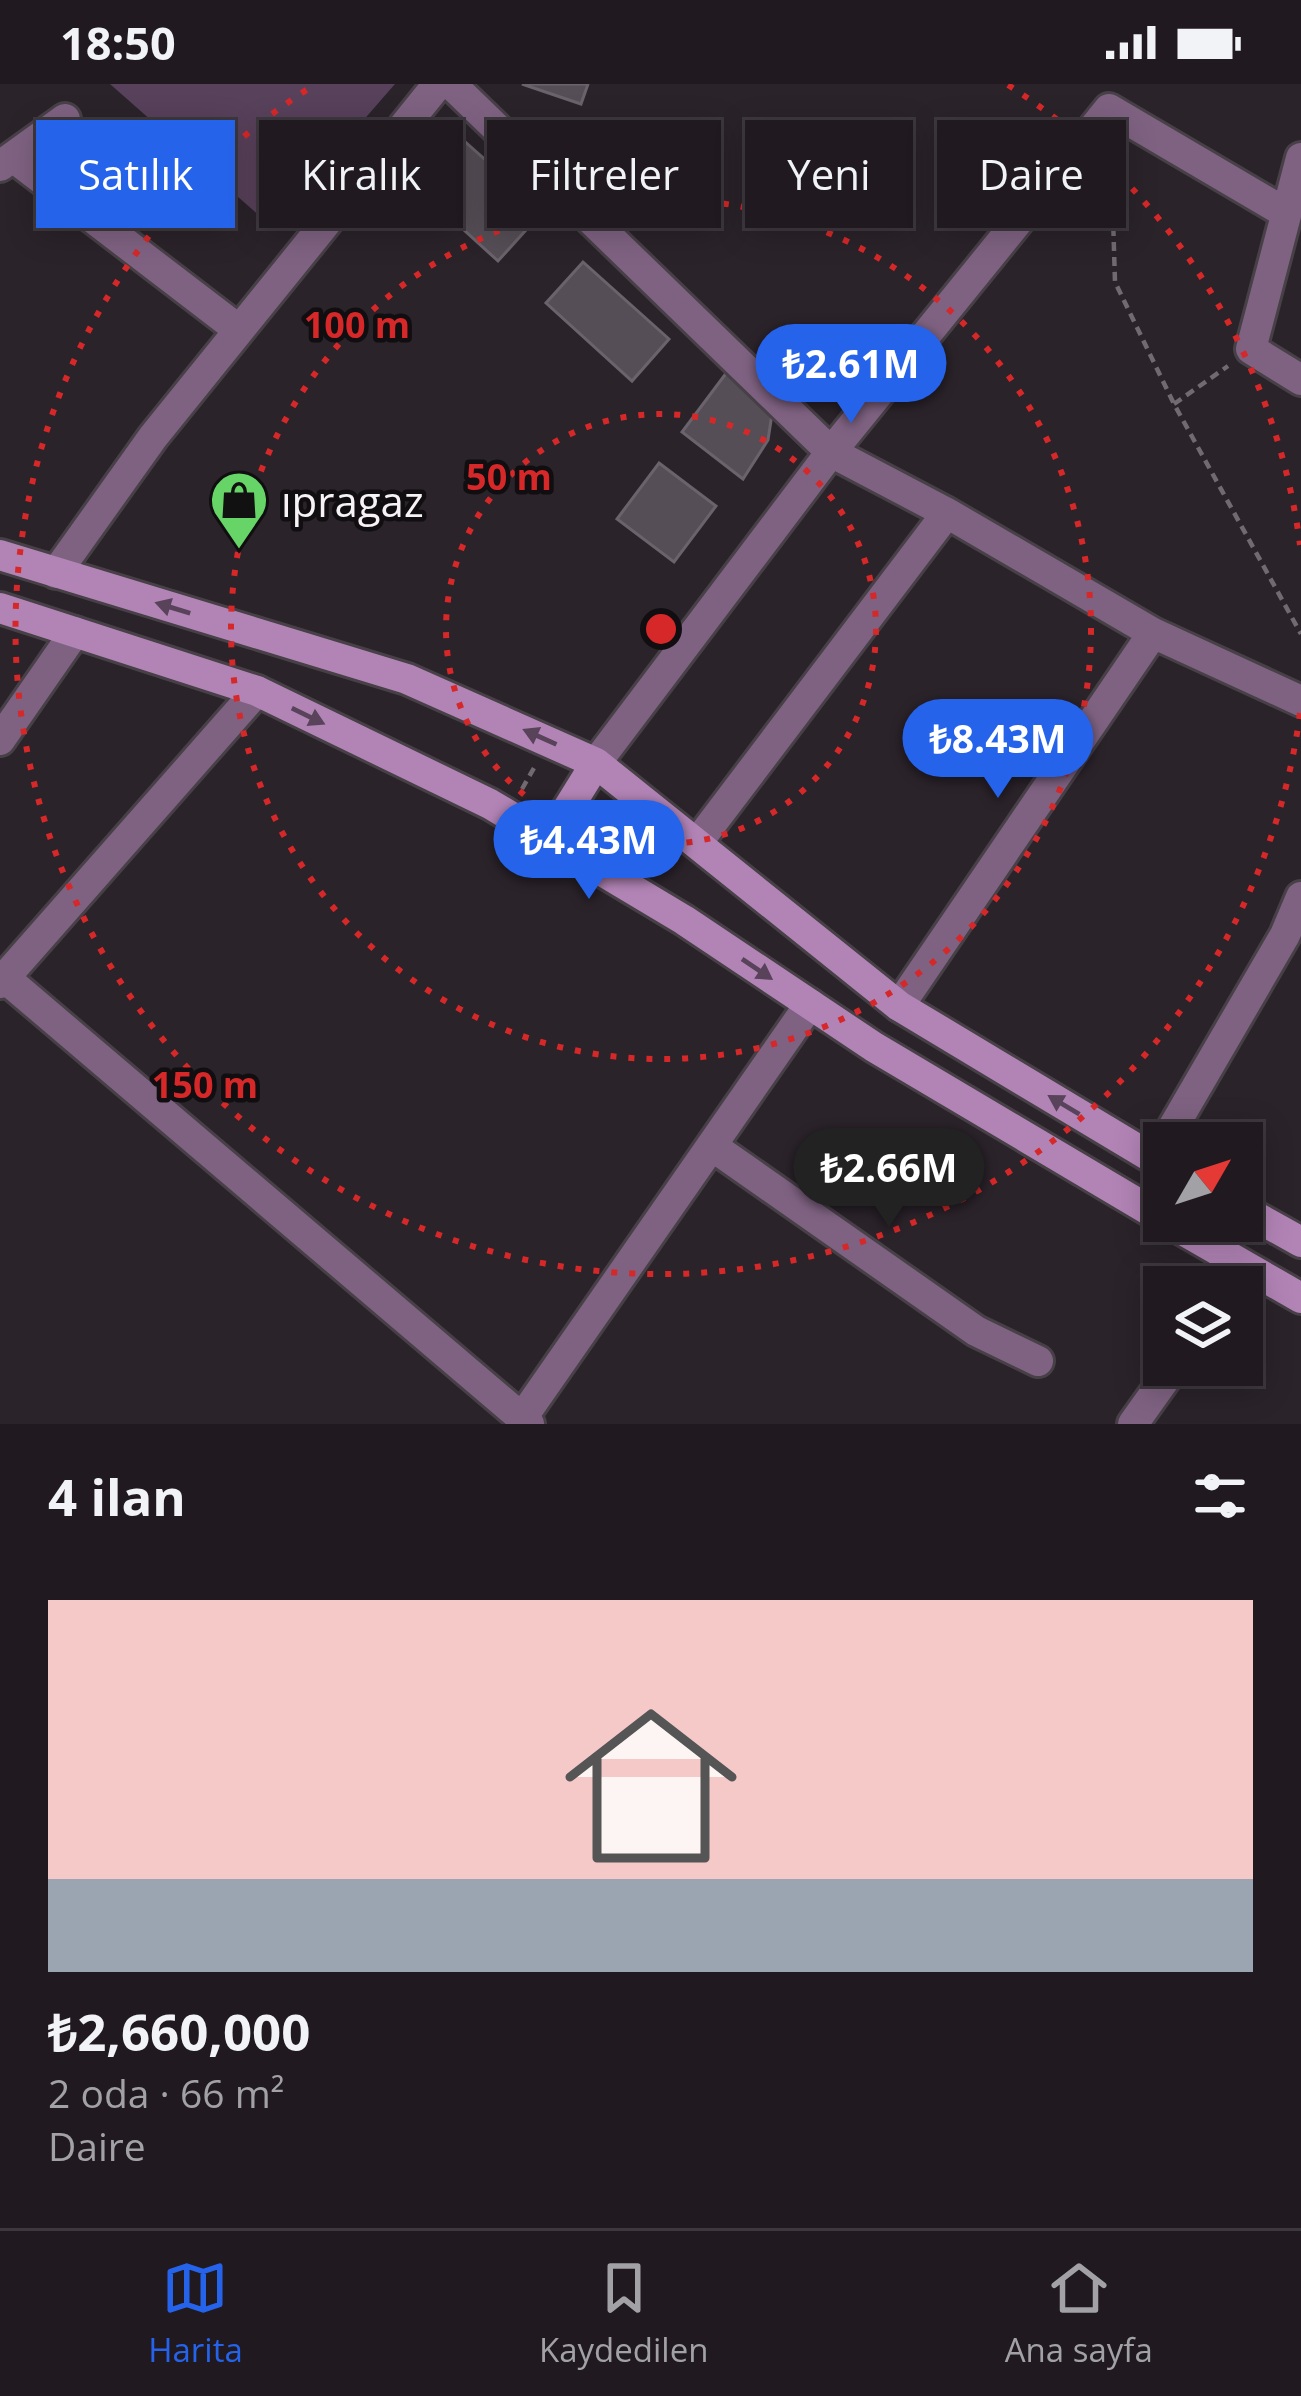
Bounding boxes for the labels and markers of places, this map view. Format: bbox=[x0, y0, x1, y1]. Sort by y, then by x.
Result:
pin: ₺2.61M bbox=[753, 324, 949, 426]
shop icon: ıpragaz bbox=[208, 469, 270, 551]
place label: ıpragaz bbox=[281, 472, 424, 529]
centre of rings bbox=[640, 608, 682, 650]
pin: ₺8.43M bbox=[900, 699, 1096, 801]
pin: ₺4.43M bbox=[491, 800, 687, 902]
pin: ₺2.66M bbox=[791, 1128, 987, 1230]

